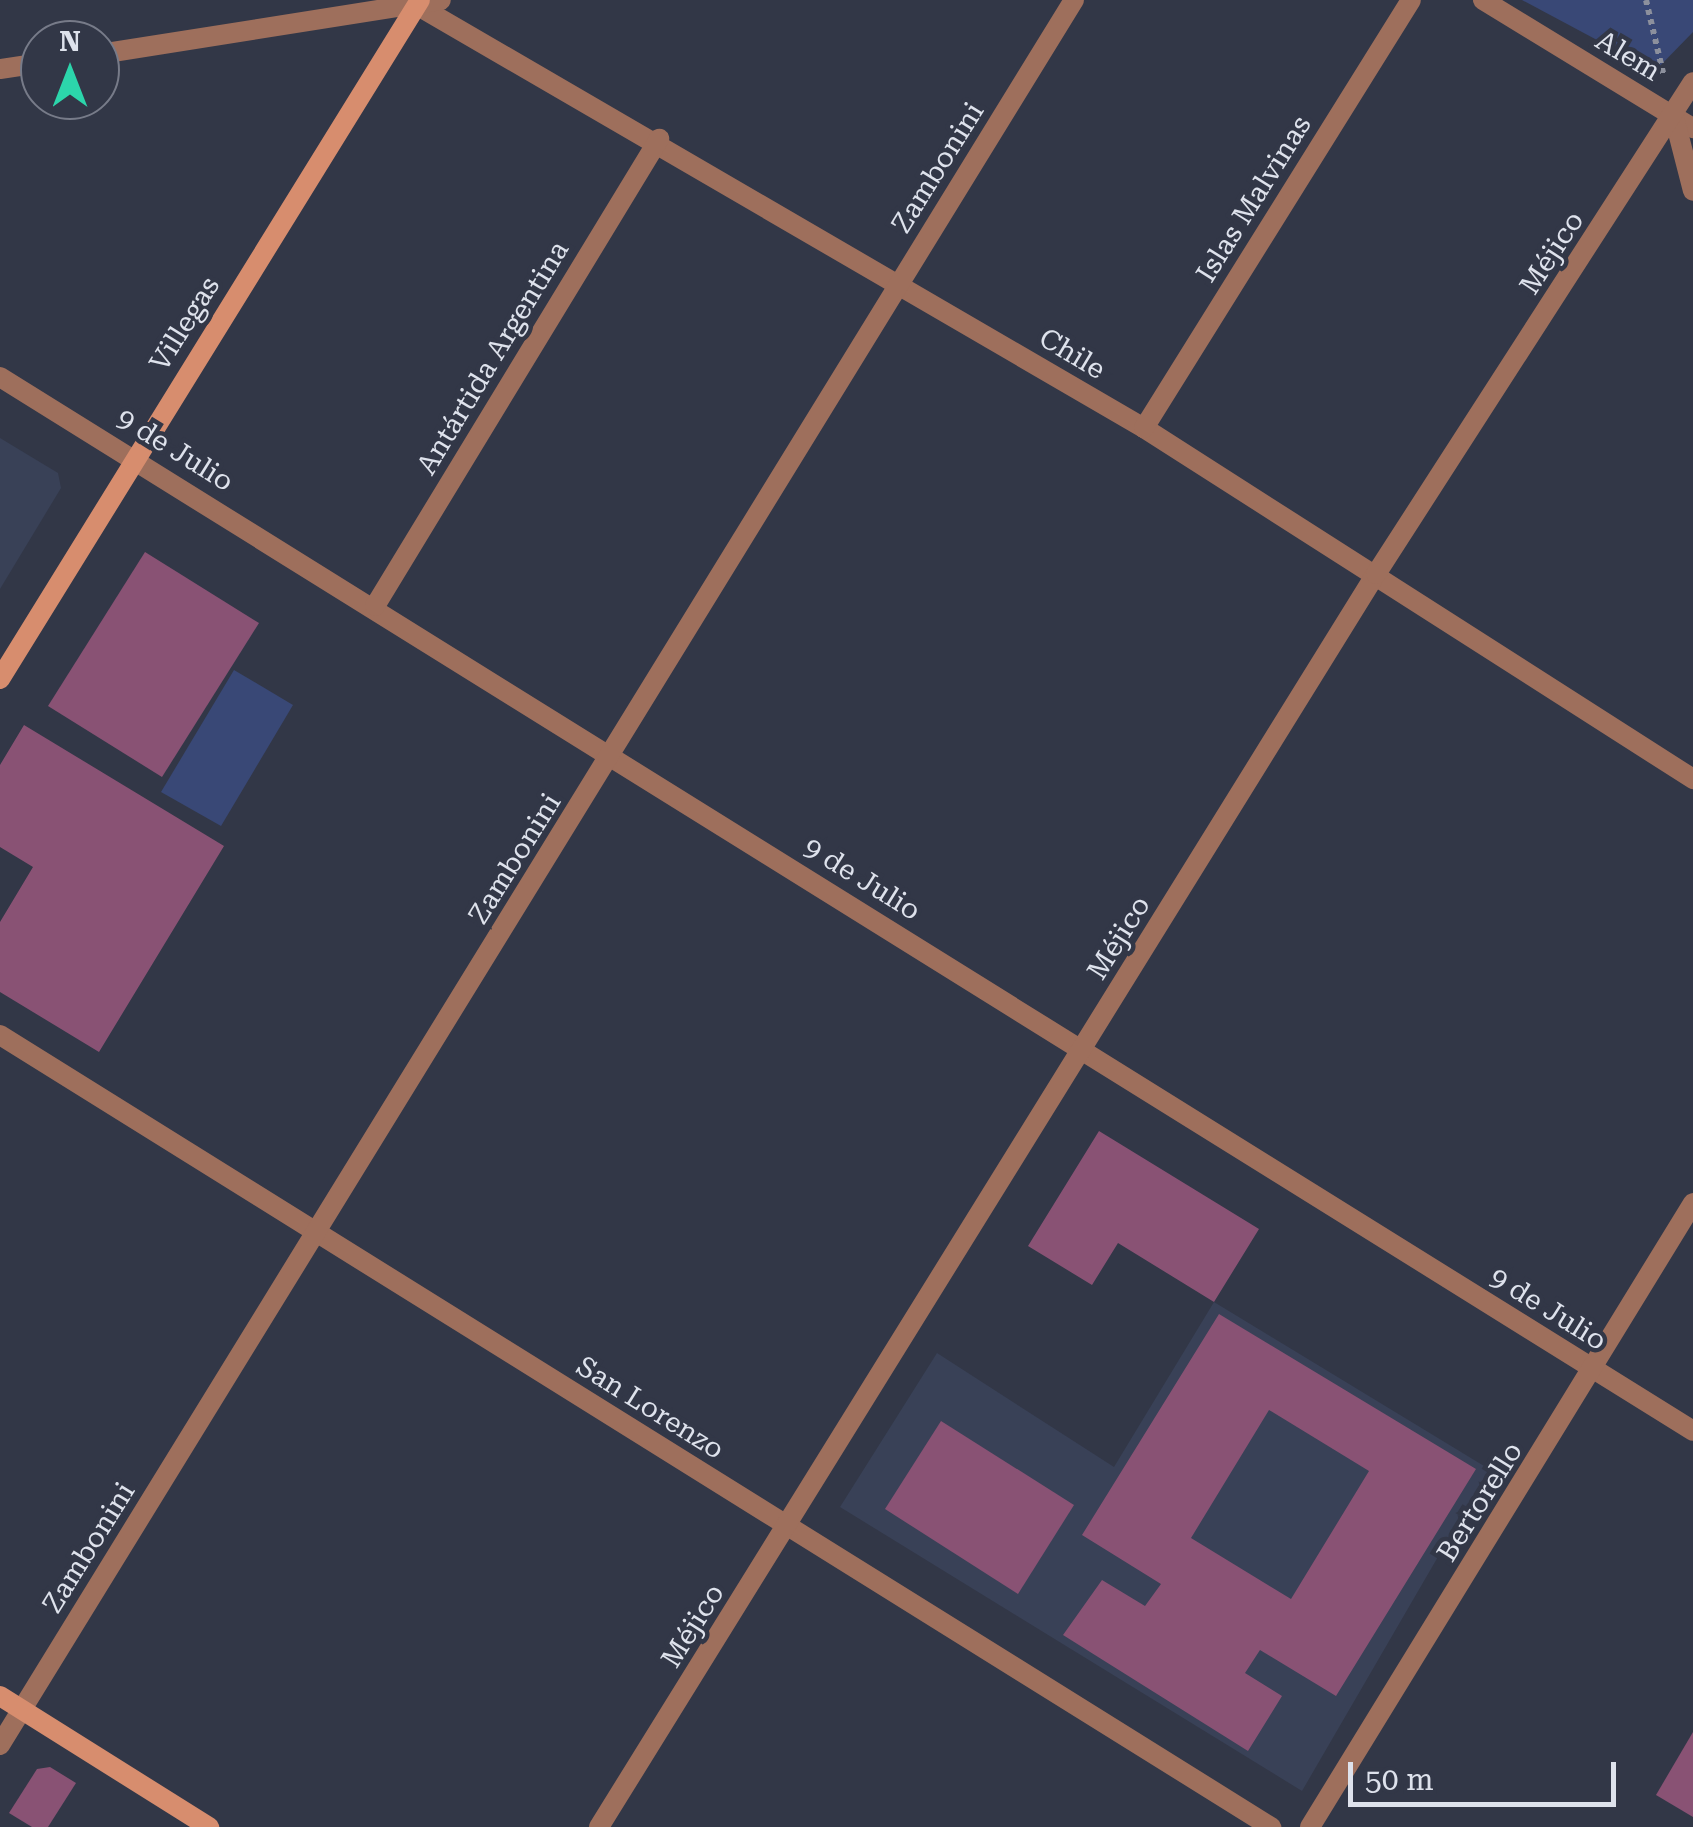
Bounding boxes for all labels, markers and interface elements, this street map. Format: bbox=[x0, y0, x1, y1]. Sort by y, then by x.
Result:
north arrow bbox=[20, 20, 120, 120]
street label: Alem bbox=[1590, 24, 1666, 88]
text: N bbox=[59, 25, 81, 58]
street label: Zambonini bbox=[885, 97, 991, 239]
street label: Islas Malvinas bbox=[1189, 110, 1319, 288]
street label: Méjico bbox=[1513, 205, 1591, 301]
street label: Antártida Argentina bbox=[410, 235, 576, 481]
street label: Villegas bbox=[143, 271, 227, 377]
street label: Chile bbox=[1033, 321, 1111, 387]
street label: 9 de Julio bbox=[111, 401, 239, 499]
street label: Zambonini bbox=[462, 788, 568, 930]
street label: 9 de Julio bbox=[798, 830, 926, 928]
street label: Méjico bbox=[1080, 890, 1158, 986]
street label: 9 de Julio bbox=[1484, 1260, 1612, 1358]
street label: San Lorenzo bbox=[570, 1349, 730, 1467]
street label: Bertorello bbox=[1430, 1436, 1530, 1568]
street label: Zambonini bbox=[36, 1477, 142, 1619]
street label: Méjico bbox=[654, 1578, 732, 1674]
scale bar bbox=[1353, 1742, 1620, 1804]
text: 50 m bbox=[1365, 1762, 1434, 1797]

